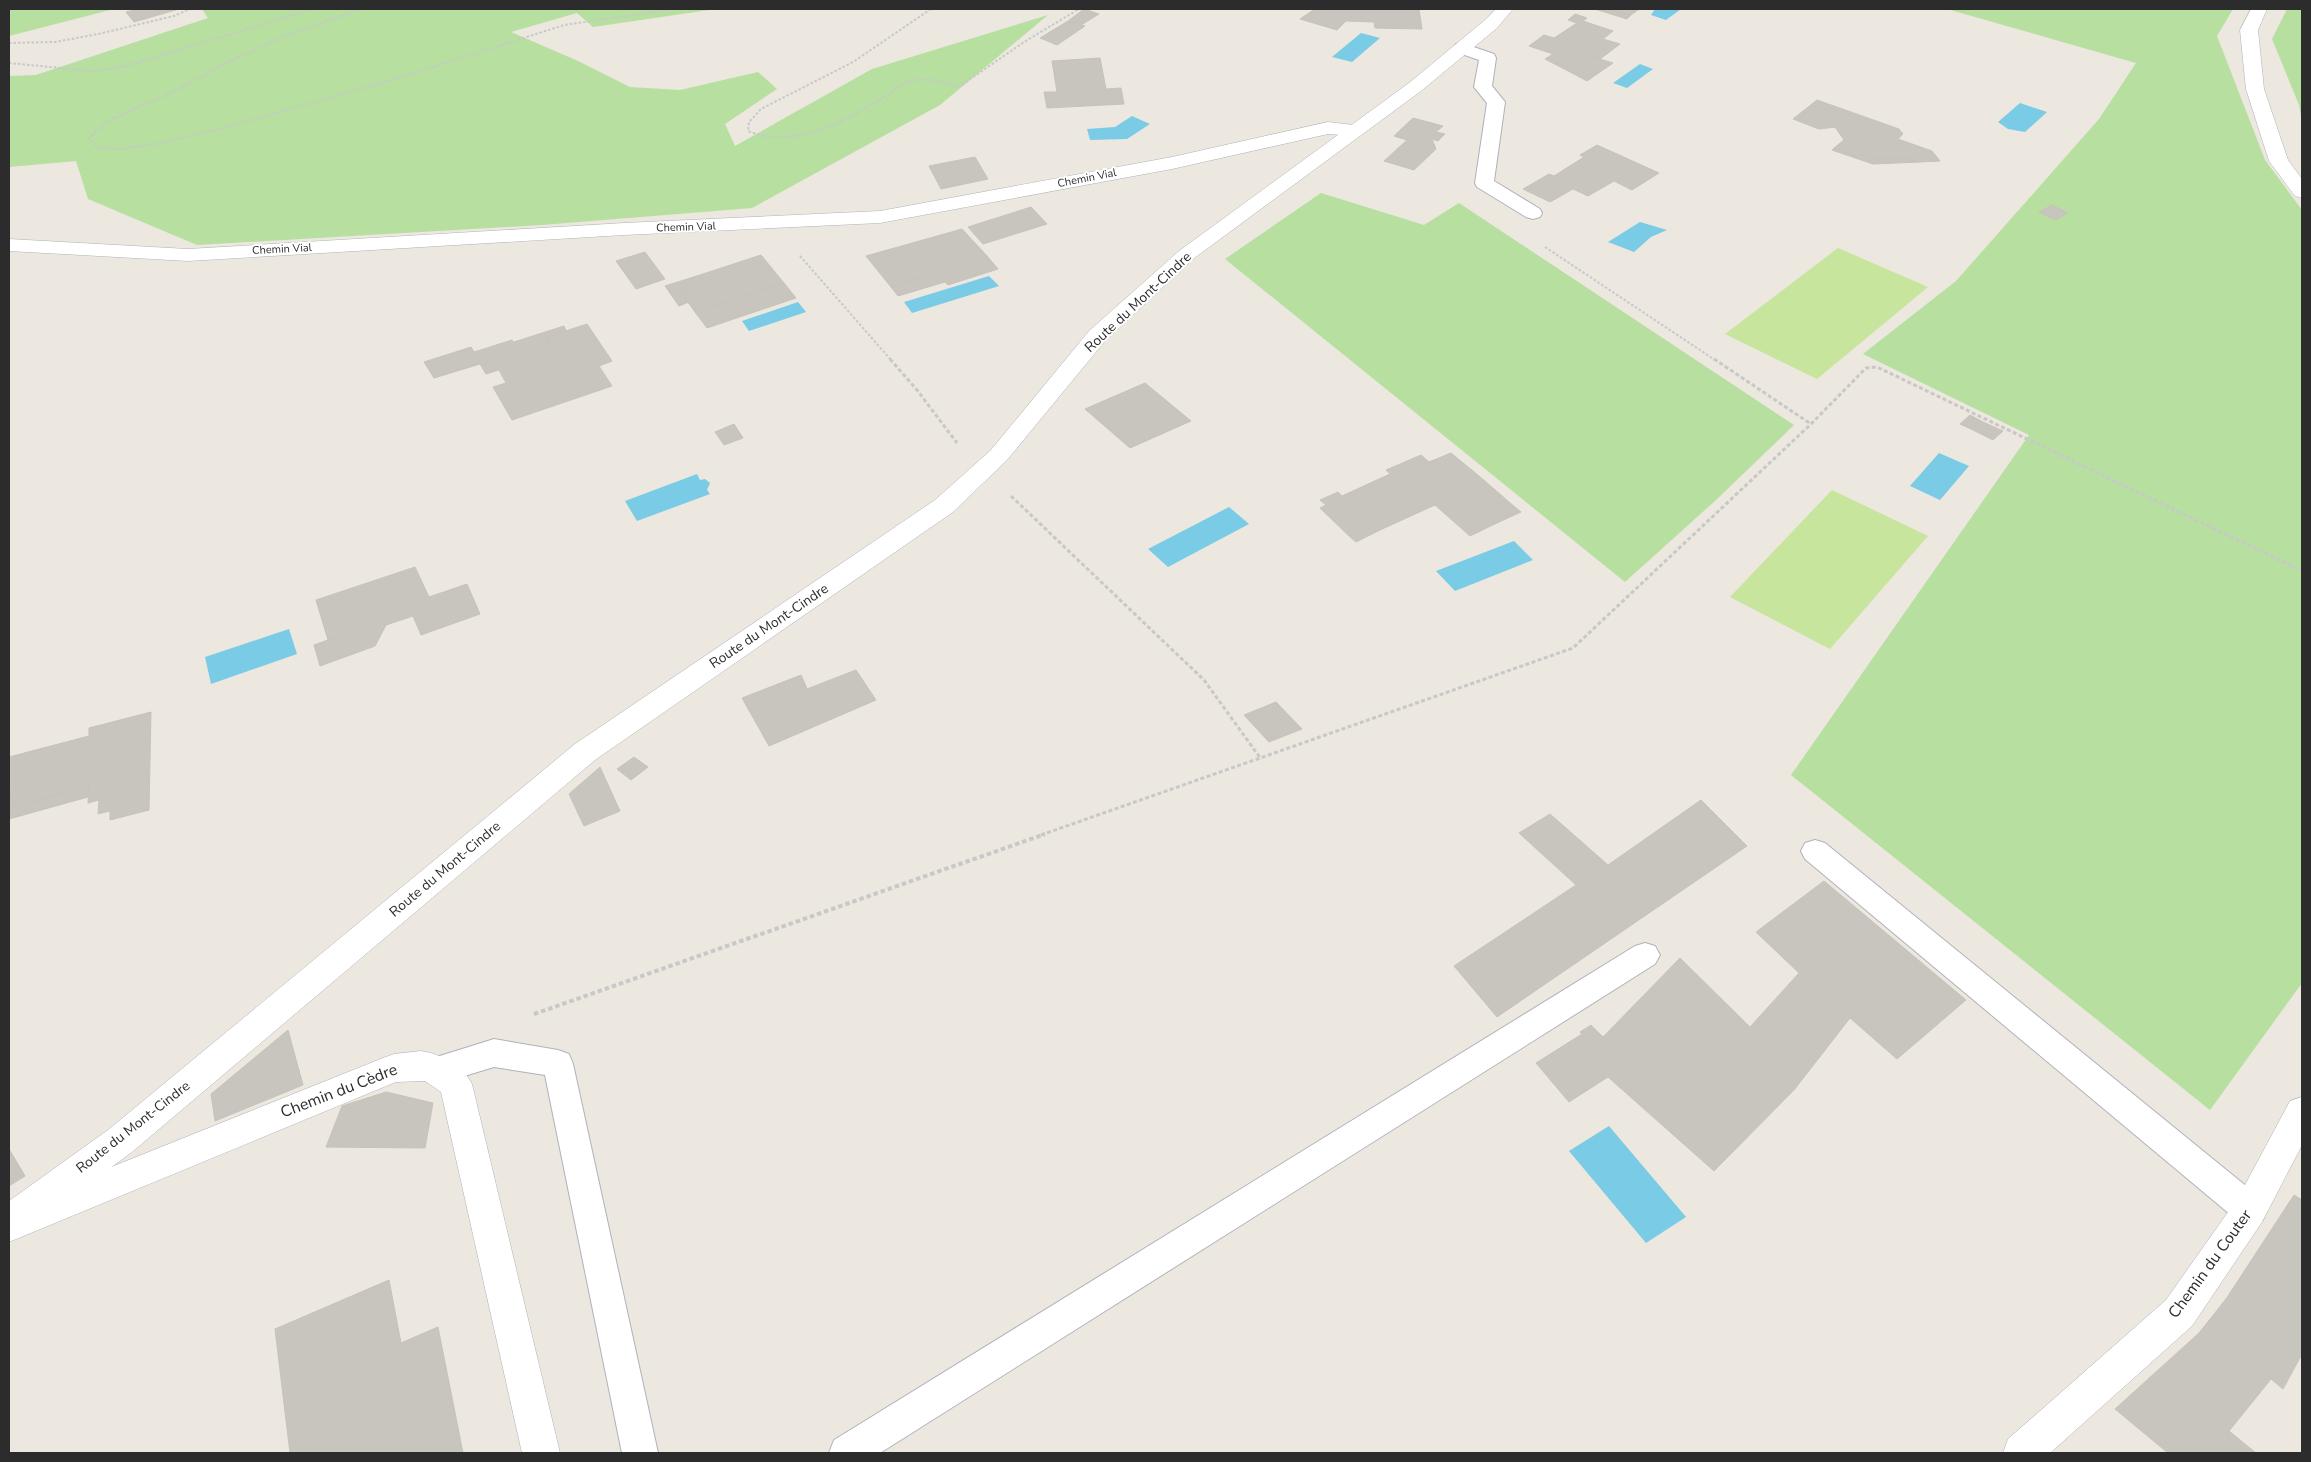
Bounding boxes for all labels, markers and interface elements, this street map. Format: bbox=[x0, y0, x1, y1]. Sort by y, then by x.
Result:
street label: Chemin Vial bbox=[1056, 165, 1118, 191]
street label: Chemin Vial bbox=[656, 218, 717, 236]
street label: Chemin Vial bbox=[252, 240, 313, 258]
street label: Route du Mont-Cindre bbox=[1080, 247, 1196, 357]
street label: Route du Mont-Cindre bbox=[706, 579, 832, 673]
street label: Route du Mont-Cindre bbox=[385, 817, 505, 921]
street label: Chemin du Cèdre bbox=[277, 1059, 401, 1123]
street label: Route du Mont-Cindre bbox=[72, 1076, 194, 1178]
street label: Chemin du Couter bbox=[2163, 1205, 2257, 1323]

